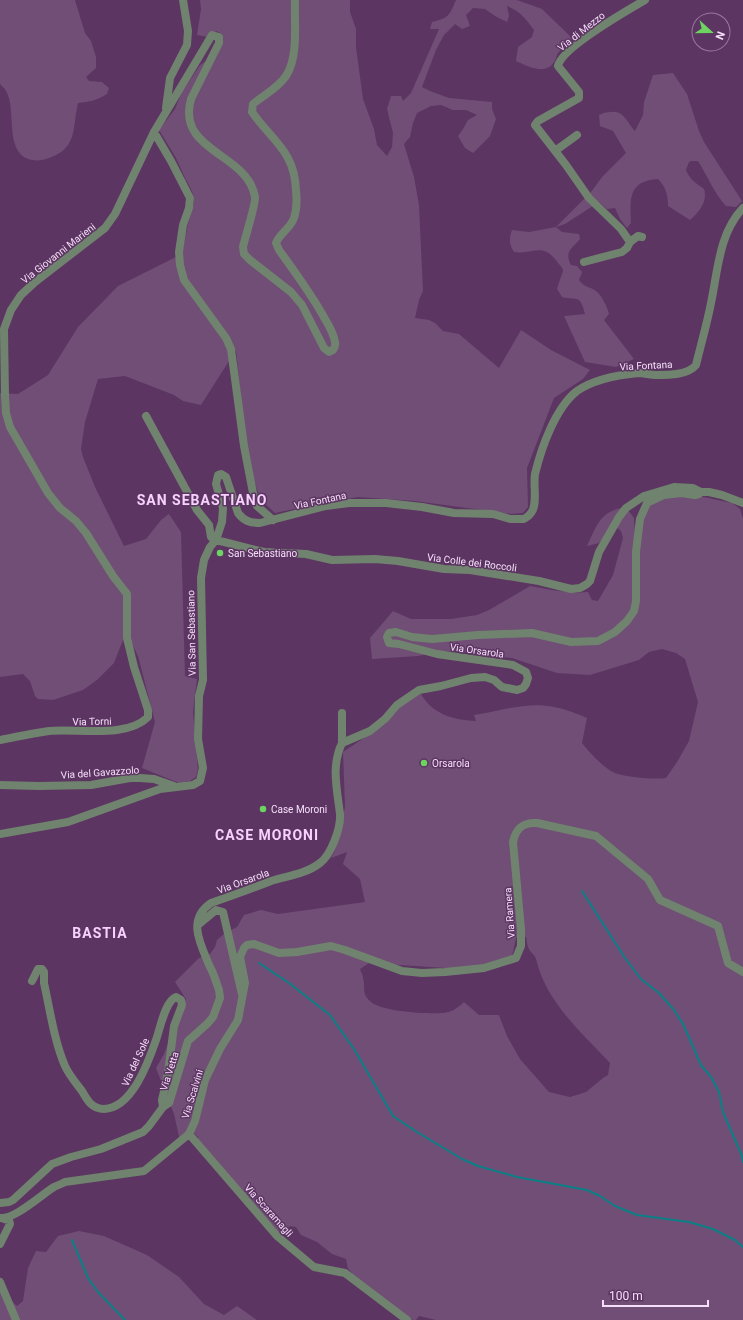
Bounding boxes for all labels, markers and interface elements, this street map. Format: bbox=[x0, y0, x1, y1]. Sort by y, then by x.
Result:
street label: Via di Mezzo bbox=[556, 9, 607, 53]
north arrow bbox=[691, 12, 731, 52]
text: N bbox=[712, 29, 727, 42]
street label: Via Giovanni Marieni bbox=[19, 221, 98, 286]
street label: Via Fontana bbox=[619, 359, 673, 372]
street label: Via Fontana bbox=[293, 490, 347, 511]
district label: SAN SEBASTIANO bbox=[137, 492, 267, 508]
marker: San Sebastiano bbox=[215, 548, 225, 558]
place label: San Sebastiano bbox=[228, 548, 298, 559]
street label: Via Colle dei Roccoli bbox=[426, 552, 517, 573]
street label: Via San Sebastiano bbox=[185, 590, 198, 676]
street label: Via Orsarola bbox=[449, 641, 505, 660]
street label: Via Torni bbox=[72, 716, 112, 727]
marker: Orsarola bbox=[419, 758, 429, 768]
place label: Orsarola bbox=[432, 758, 470, 769]
street label: Via del Gavazzolo bbox=[60, 764, 140, 781]
marker: Case Moroni bbox=[258, 804, 268, 814]
place label: Case Moroni bbox=[271, 804, 327, 815]
district label: CASE MORONI bbox=[215, 827, 319, 843]
street label: Via Orsarola bbox=[216, 867, 271, 896]
street label: Via Ramera bbox=[502, 887, 517, 939]
district label: BASTIA bbox=[72, 925, 128, 941]
street label: Via del Sole bbox=[119, 1036, 151, 1088]
street label: Via Vetta bbox=[158, 1050, 181, 1092]
street label: Via Scalvini bbox=[180, 1068, 205, 1120]
street label: Via Scaramagli bbox=[242, 1182, 295, 1239]
scale bar bbox=[603, 1282, 708, 1308]
text: 100 m bbox=[609, 1289, 643, 1303]

